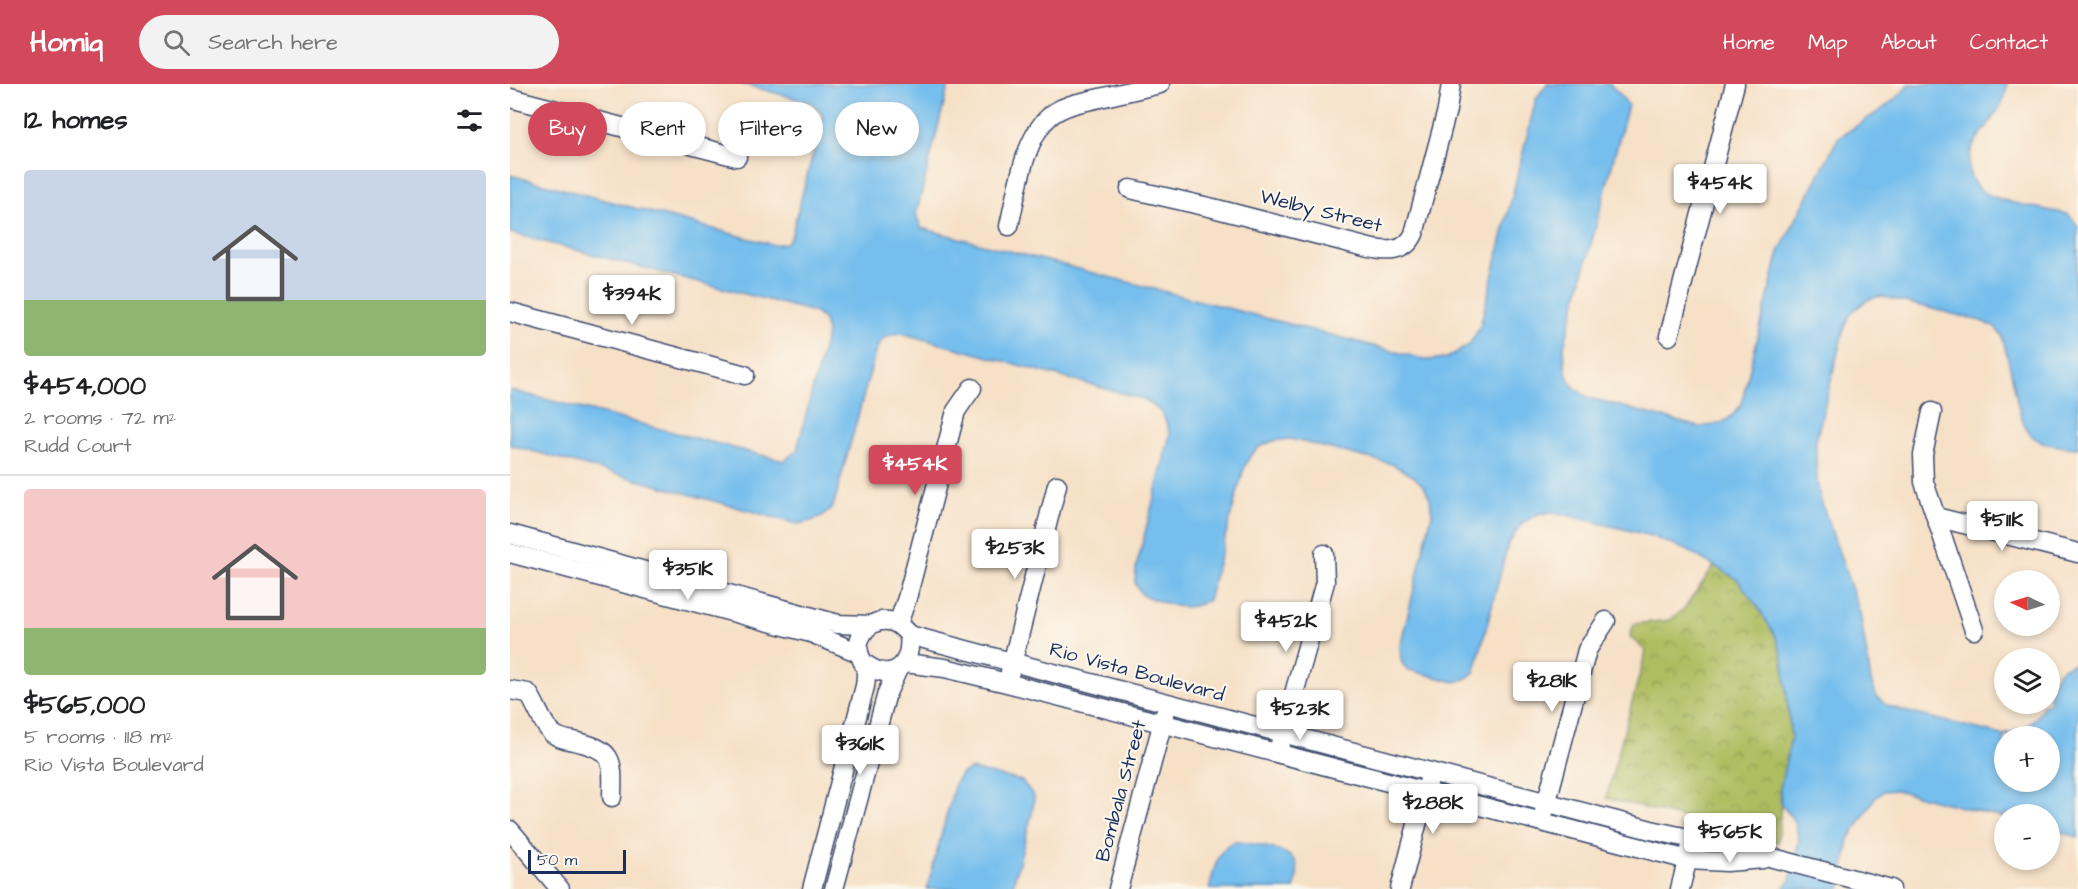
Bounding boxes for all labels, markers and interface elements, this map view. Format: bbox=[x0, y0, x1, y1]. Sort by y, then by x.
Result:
search box bbox=[139, 15, 559, 69]
text: Homiq bbox=[30, 23, 103, 62]
icon: search bbox=[160, 26, 193, 59]
text: Search here bbox=[208, 27, 338, 58]
text: Home bbox=[1723, 28, 1775, 57]
text: Map bbox=[1808, 28, 1848, 57]
text: About bbox=[1881, 28, 1937, 57]
text: Contact bbox=[1970, 28, 2048, 57]
text: 12 homes bbox=[24, 102, 127, 138]
chip: Buy bbox=[528, 102, 607, 156]
chip: Rent bbox=[619, 102, 706, 156]
chip: Filters bbox=[718, 102, 823, 156]
chip: New bbox=[835, 102, 919, 156]
icon: filters bbox=[453, 104, 486, 137]
pin: $454K bbox=[1678, 164, 1762, 215]
text: $454K bbox=[1688, 169, 1752, 197]
street label: Welby Street bbox=[1257, 182, 1385, 241]
icon: home bbox=[201, 209, 309, 317]
pin: $394K bbox=[590, 275, 674, 326]
text: $394K bbox=[603, 280, 661, 308]
text: $454,000 bbox=[24, 368, 146, 404]
text: 2 rooms · 72 m² bbox=[24, 404, 176, 432]
text: Rudd Court bbox=[24, 432, 132, 460]
pin: $454K bbox=[873, 445, 957, 496]
text: $454K bbox=[883, 450, 947, 478]
pin: $511K bbox=[1960, 501, 2044, 552]
text: $511K bbox=[1981, 506, 2023, 534]
icon: home bbox=[201, 528, 309, 636]
pin: $253K bbox=[973, 529, 1057, 580]
text: $253K bbox=[985, 534, 1045, 562]
pin: $351K bbox=[646, 550, 730, 601]
text: $351K bbox=[663, 555, 713, 583]
north arrow bbox=[1994, 570, 2060, 636]
map controls bbox=[1994, 570, 2060, 870]
pin: $452K bbox=[1244, 602, 1328, 653]
text: $452K bbox=[1255, 607, 1317, 635]
street label: Rio Vista Boulevard bbox=[1047, 635, 1227, 709]
button: layers bbox=[1994, 648, 2060, 714]
pin: $281K bbox=[1510, 662, 1594, 713]
text: $281K bbox=[1527, 667, 1577, 695]
text: $565,000 bbox=[24, 687, 145, 723]
pin: $523K bbox=[1258, 690, 1342, 741]
text: $523K bbox=[1270, 695, 1330, 723]
street label: Bombala Street bbox=[1089, 717, 1153, 865]
text: 5 rooms · 118 m² bbox=[24, 723, 173, 751]
pin: $361K bbox=[818, 725, 902, 776]
button: + bbox=[1994, 726, 2060, 792]
text: $361K bbox=[836, 730, 884, 758]
text: Rio Vista Boulevard bbox=[24, 751, 204, 779]
pin: $288K bbox=[1391, 784, 1475, 835]
text: $288K bbox=[1403, 789, 1463, 817]
button: − bbox=[1994, 804, 2060, 870]
pin: $565K bbox=[1688, 813, 1772, 864]
text: $565K bbox=[1698, 818, 1762, 846]
scale bar bbox=[528, 847, 626, 874]
text: 50 m bbox=[537, 849, 577, 871]

